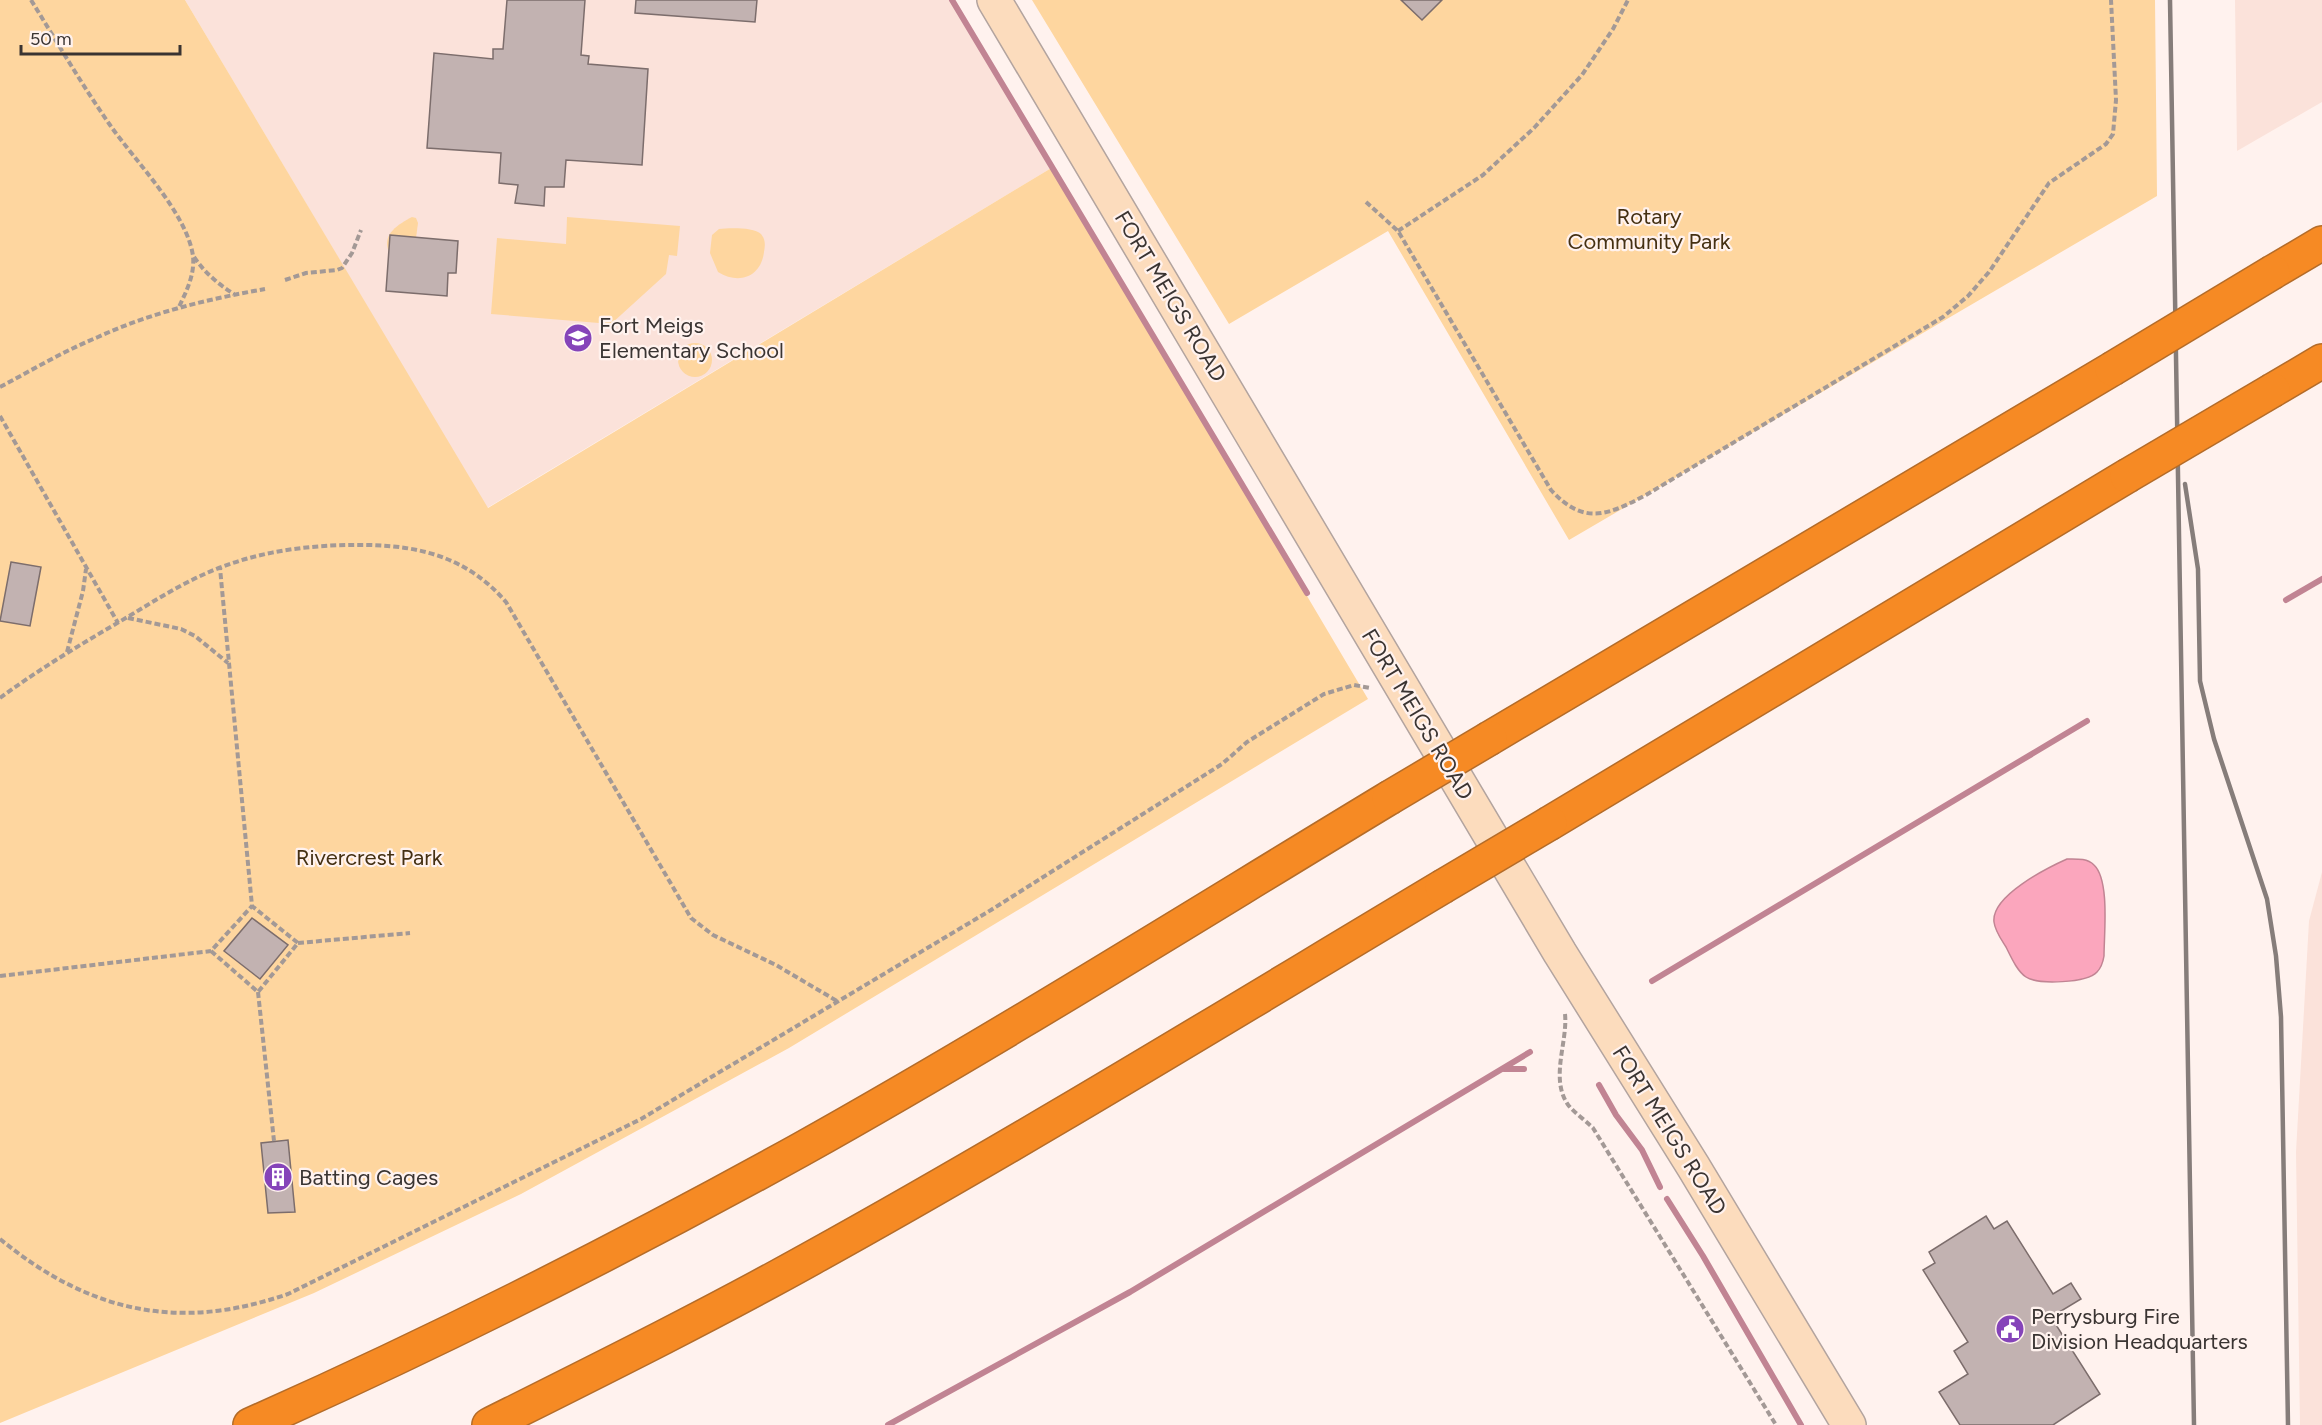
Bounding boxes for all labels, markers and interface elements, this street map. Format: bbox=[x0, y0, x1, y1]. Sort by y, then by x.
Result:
scale bar bbox=[21, 18, 180, 56]
text: 50 m bbox=[30, 28, 72, 50]
park label: Rotary Community Park bbox=[1568, 203, 1731, 255]
street label: FORT MEIGS ROAD bbox=[1109, 206, 1232, 387]
place label: Fort Meigs Elementary School bbox=[599, 312, 784, 364]
school or university icon: Fort Meigs Elementary School bbox=[562, 322, 594, 354]
street label: FORT MEIGS ROAD bbox=[1356, 624, 1479, 805]
park label: Rivercrest Park bbox=[296, 844, 443, 871]
street label: FORT MEIGS ROAD bbox=[1607, 1041, 1733, 1220]
building icon: Batting Cages bbox=[262, 1161, 294, 1193]
place label: Batting Cages bbox=[299, 1164, 438, 1191]
place label: Perrysburg Fire Division Headquarters bbox=[2031, 1303, 2248, 1355]
public building icon: Perrysburg Fire Division Headquarters bbox=[1994, 1313, 2026, 1345]

